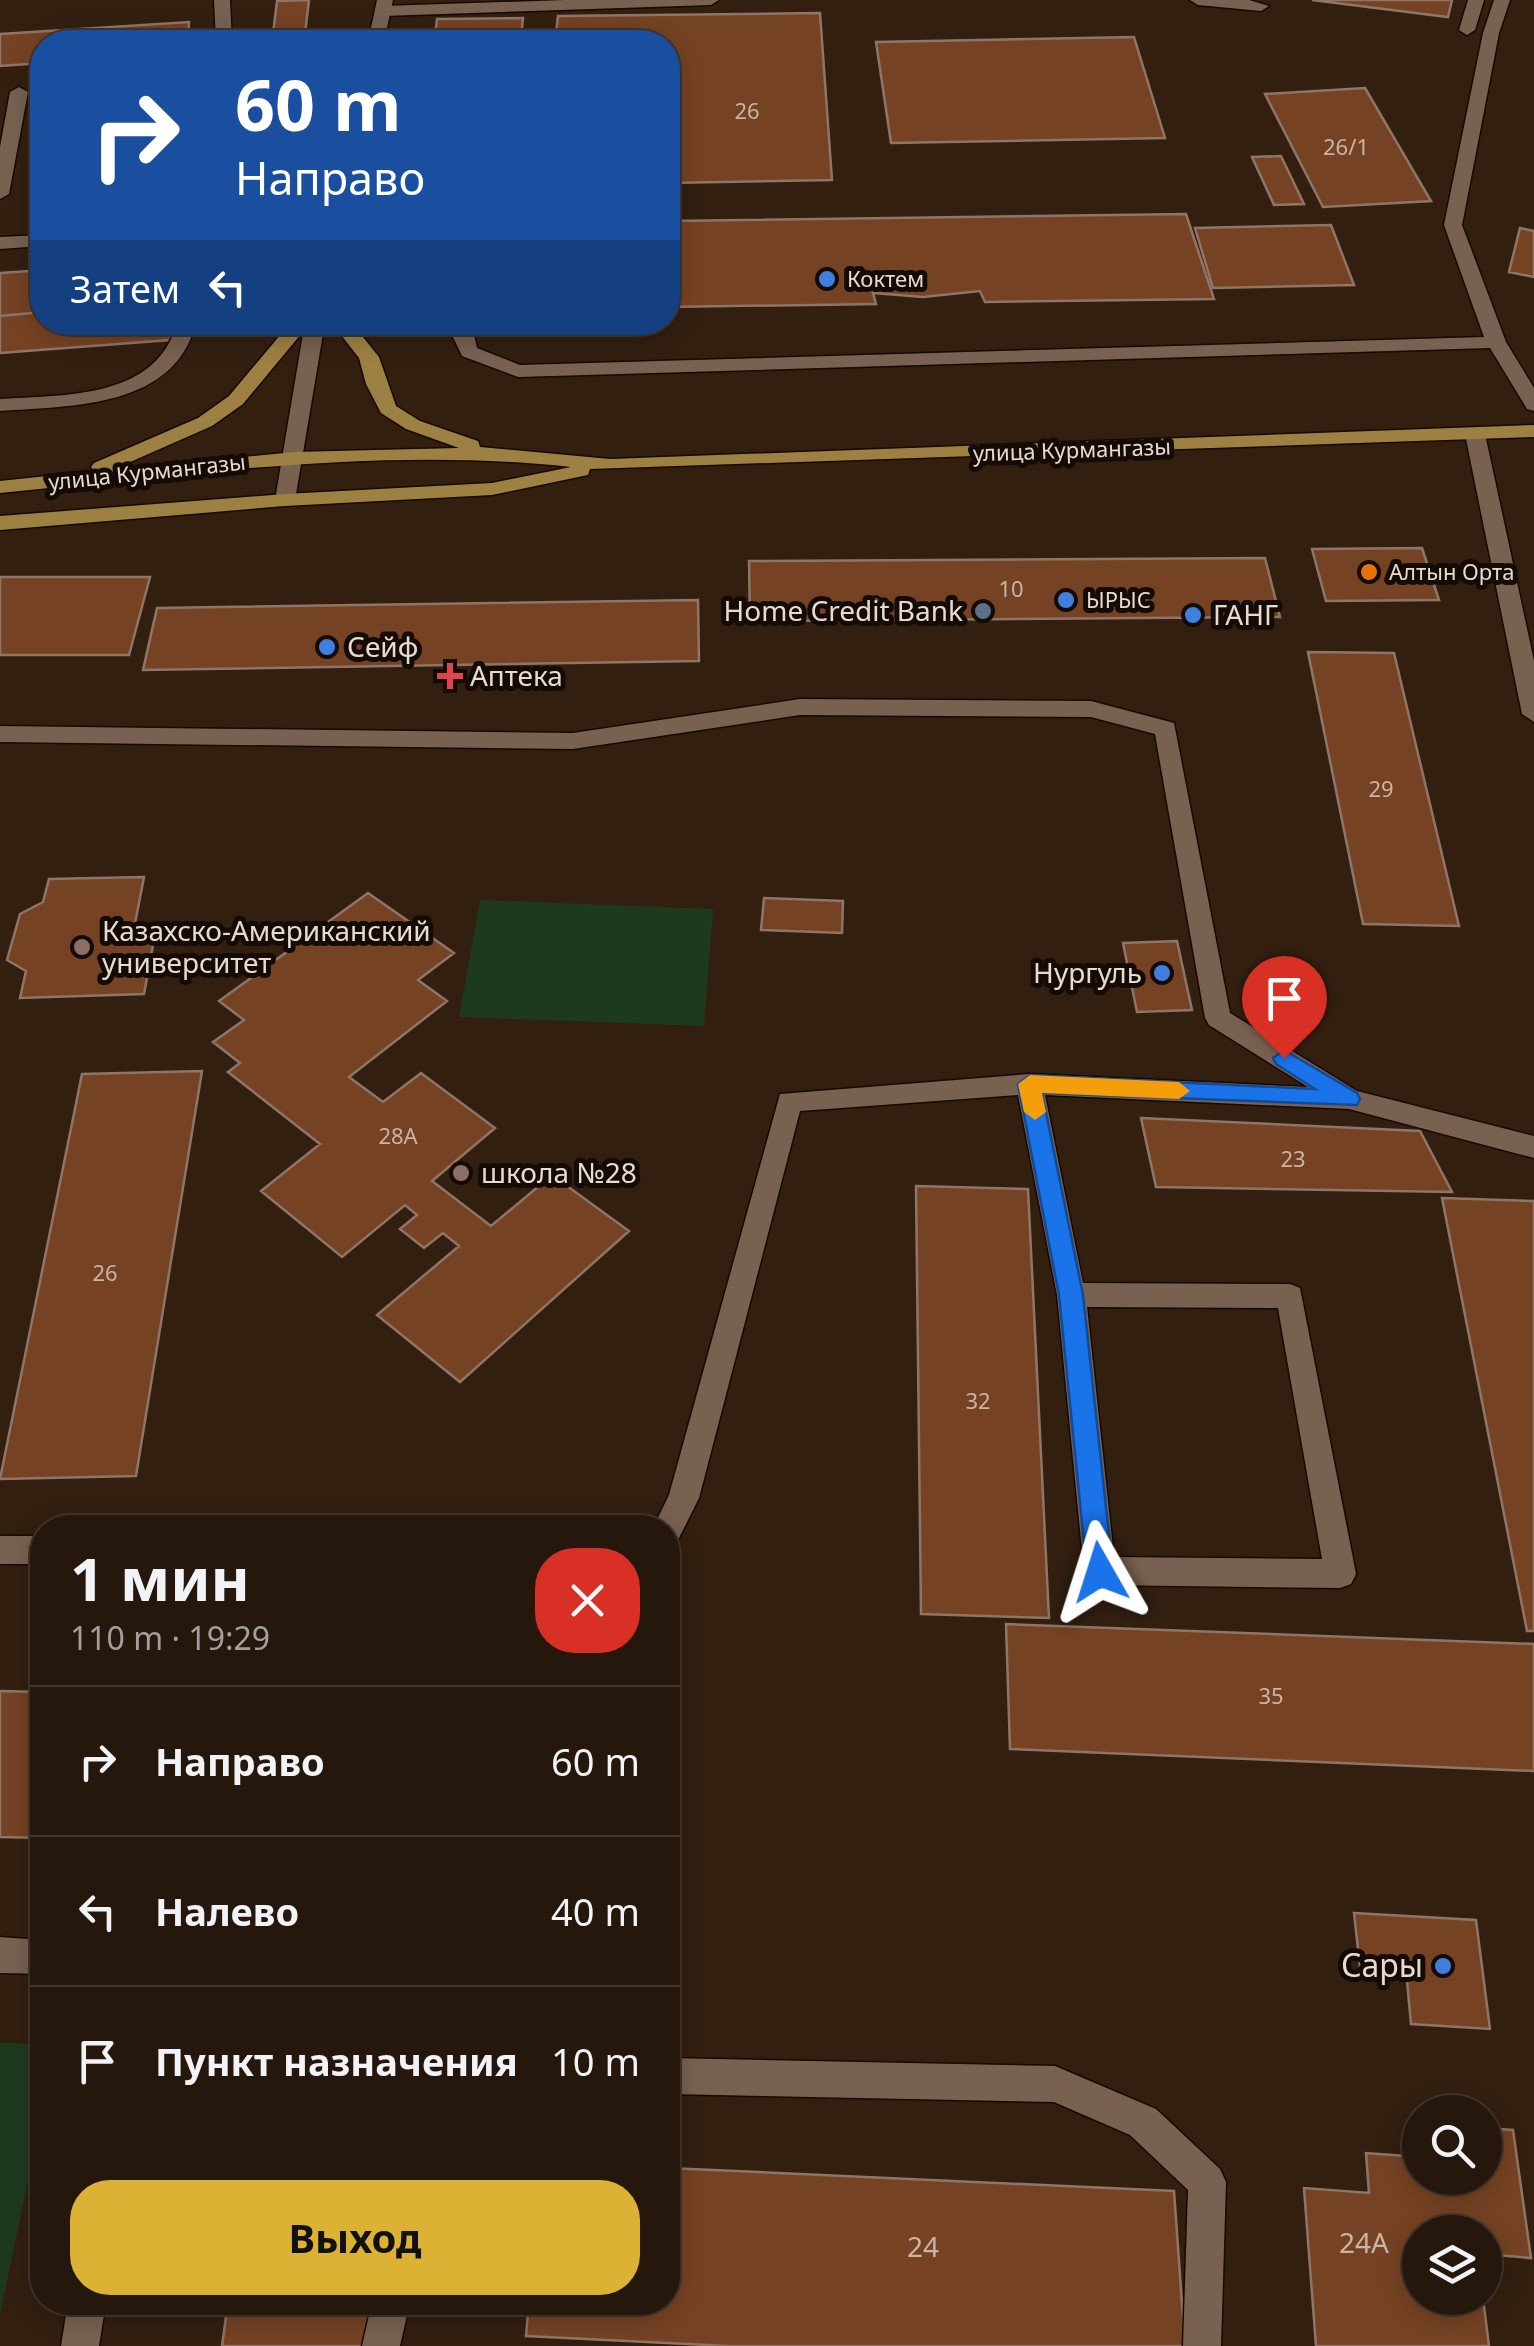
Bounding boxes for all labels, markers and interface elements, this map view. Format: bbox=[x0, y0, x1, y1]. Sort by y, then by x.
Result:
text: 60 m bbox=[235, 56, 402, 152]
icon: right bbox=[70, 70, 200, 200]
house number: 26 bbox=[734, 95, 760, 125]
house number: 26/1 bbox=[1323, 131, 1369, 161]
text: Направо bbox=[235, 147, 425, 208]
icon: left bbox=[200, 260, 255, 315]
text: Затем bbox=[70, 262, 180, 314]
place label: Коктем bbox=[847, 263, 924, 293]
marker: Коктем bbox=[816, 268, 838, 290]
street label: улица Курмангазы bbox=[972, 431, 1171, 467]
street label: улица Курмангазы bbox=[47, 446, 247, 496]
place label: Алтын Орта bbox=[1389, 556, 1514, 586]
marker: Алтын Орта bbox=[1358, 561, 1380, 583]
house number: 10 bbox=[998, 573, 1024, 603]
place label: ЫРЫС bbox=[1086, 584, 1151, 614]
marker: ЫРЫС bbox=[1055, 589, 1077, 611]
place label: Home Credit Bank bbox=[724, 591, 963, 629]
place label: ГАНГ bbox=[1213, 595, 1278, 633]
marker: Home Credit Bank bbox=[972, 600, 994, 622]
marker: ГАНГ bbox=[1182, 604, 1204, 626]
place label: Сейф bbox=[347, 627, 418, 665]
marker: Сейф bbox=[316, 636, 338, 658]
place label: Аптека bbox=[470, 656, 563, 694]
marker: Аптека bbox=[439, 665, 461, 687]
house number: 29 bbox=[1368, 773, 1394, 803]
place label: Казахско-Американский университет bbox=[102, 911, 431, 981]
marker: Казахско-Американский университет bbox=[71, 936, 93, 958]
place label: Нургуль bbox=[1033, 953, 1142, 991]
pin bbox=[1242, 956, 1327, 1059]
marker: Нургуль bbox=[1151, 962, 1173, 984]
icon: arrive bbox=[1257, 971, 1312, 1026]
house number: 28А bbox=[378, 1120, 419, 1150]
house number: 23 bbox=[1280, 1143, 1306, 1173]
place label: школа №28 bbox=[481, 1153, 637, 1191]
marker: школа №28 bbox=[450, 1162, 472, 1184]
house number: 26 bbox=[92, 1257, 118, 1287]
house number: 32 bbox=[965, 1385, 991, 1415]
position arrow bbox=[1048, 1520, 1152, 1624]
text: 1 мин bbox=[70, 1537, 250, 1619]
button: close bbox=[535, 1548, 640, 1653]
text: 110 m · 19:29 bbox=[70, 1616, 270, 1659]
house number: 35 bbox=[1258, 1680, 1284, 1710]
icon: right bbox=[70, 1734, 125, 1789]
text: Направо bbox=[155, 1735, 325, 1787]
text: 60 m bbox=[551, 1735, 640, 1787]
icon: left bbox=[70, 1884, 125, 1939]
text: Налево bbox=[155, 1885, 299, 1937]
text: 40 m bbox=[551, 1885, 640, 1937]
place label: Сары bbox=[1341, 1943, 1423, 1986]
marker: Сары bbox=[1432, 1955, 1454, 1977]
icon: arrive bbox=[70, 2034, 125, 2089]
text: Пункт назначения bbox=[155, 2035, 518, 2087]
text: 10 m bbox=[551, 2035, 640, 2087]
map controls bbox=[1402, 2095, 1502, 2315]
button: search bbox=[1402, 2095, 1502, 2195]
button: Выход bbox=[70, 2180, 640, 2295]
button: layers bbox=[1402, 2215, 1502, 2315]
house number: 24А bbox=[1339, 2223, 1389, 2261]
house number: 24 bbox=[907, 2227, 939, 2265]

